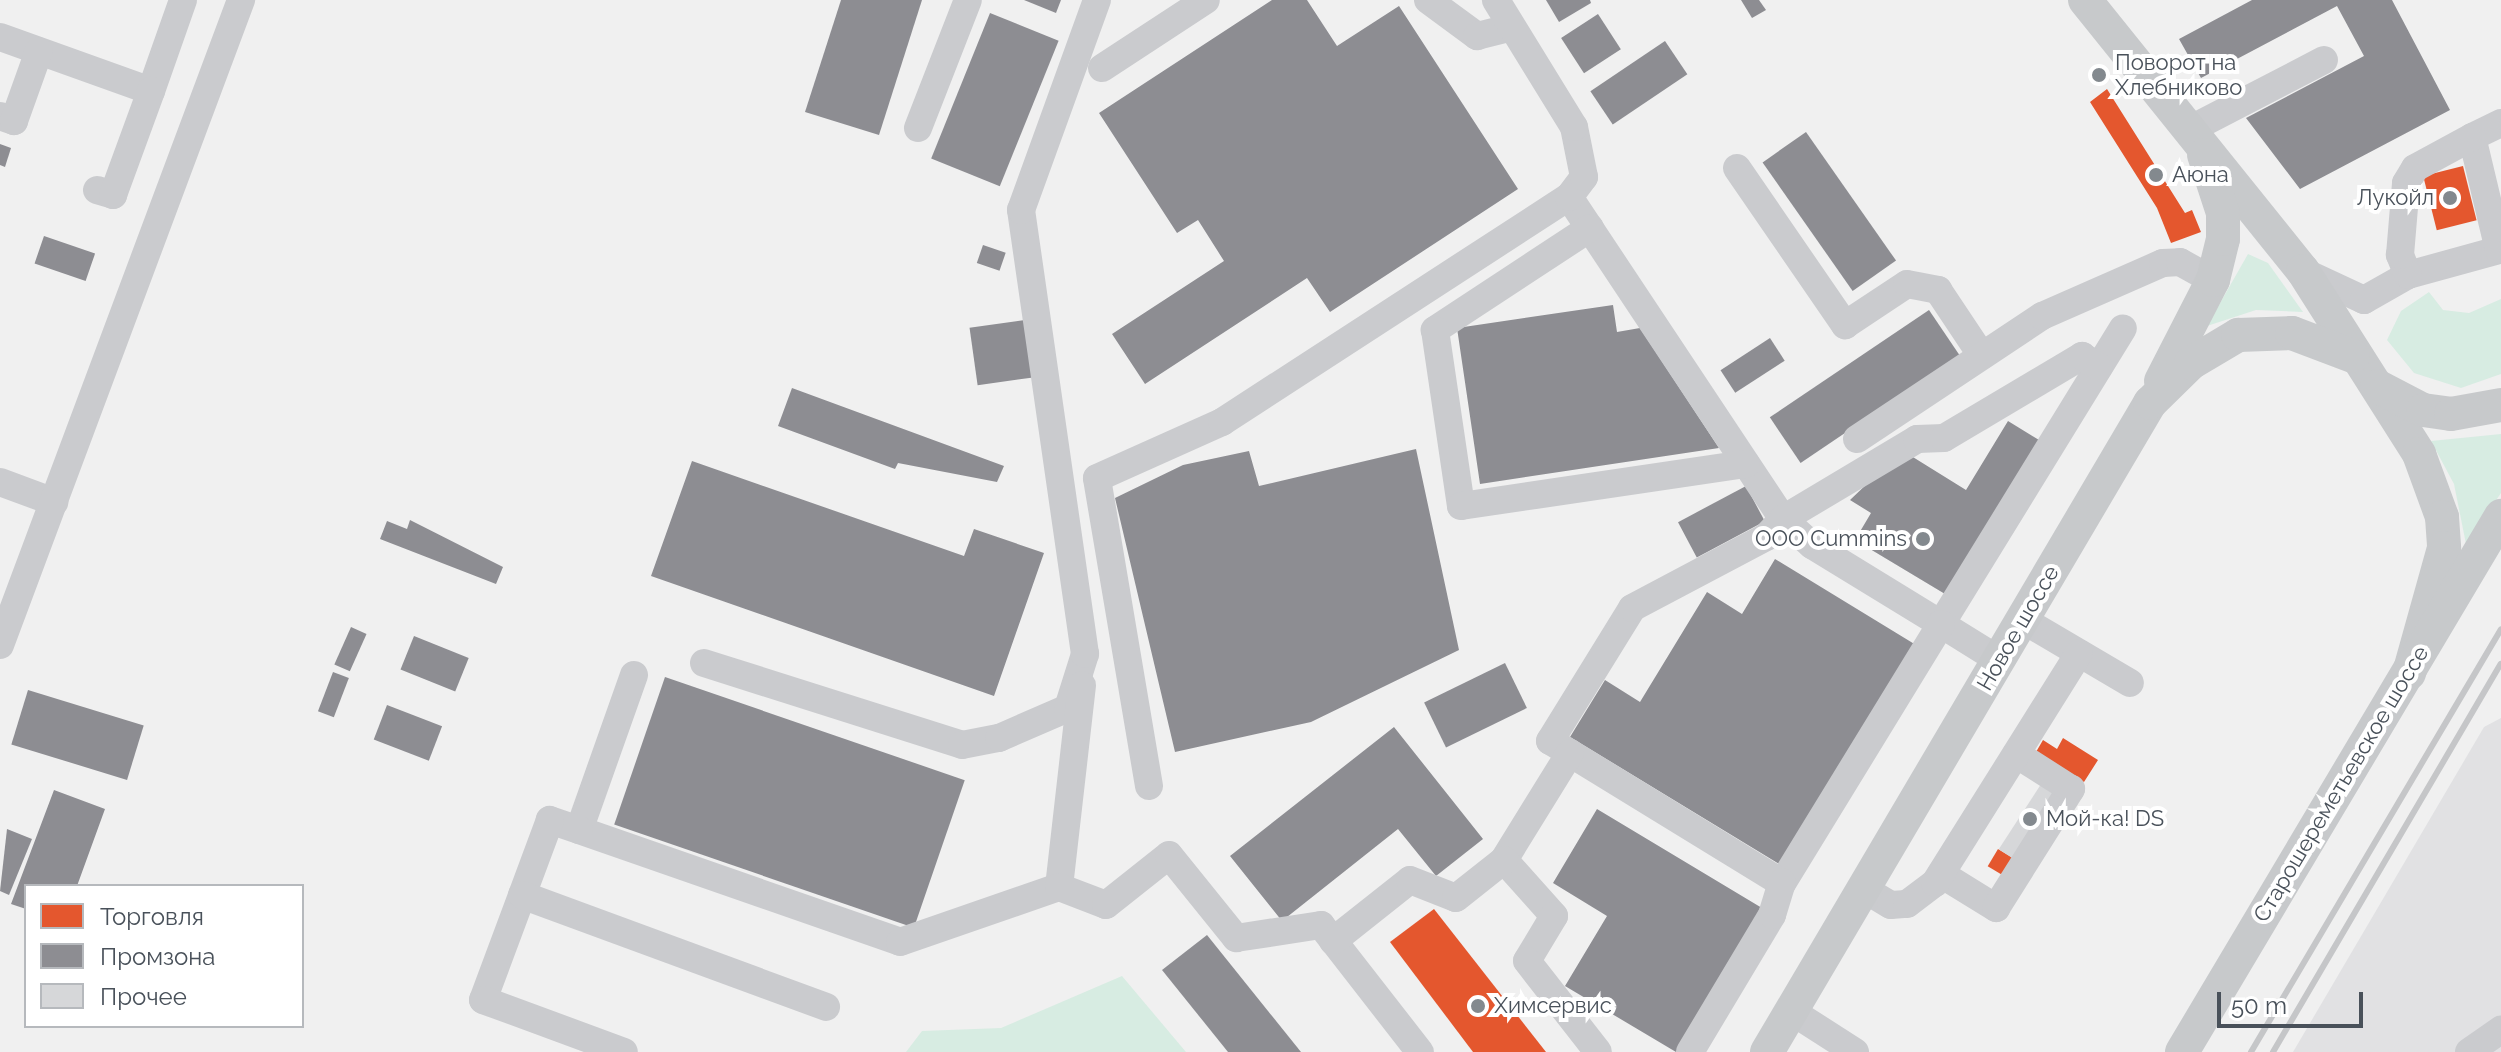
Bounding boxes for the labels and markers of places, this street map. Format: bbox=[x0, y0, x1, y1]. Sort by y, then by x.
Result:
place label: Поворот на Хлебниково bbox=[2115, 49, 2242, 100]
marker: Поворот на Хлебниково bbox=[2090, 66, 2108, 84]
place label: Аюна bbox=[2172, 162, 2229, 188]
marker: Аюна bbox=[2147, 166, 2165, 184]
place label: Лукойл bbox=[2357, 185, 2434, 211]
marker: Лукойл bbox=[2441, 189, 2459, 207]
place label: OOO Cummins bbox=[1755, 526, 1907, 552]
marker: OOO Cummins bbox=[1914, 530, 1932, 548]
place label: Мой-ка! DS bbox=[2046, 806, 2164, 832]
marker: Мой-ка! DS bbox=[2021, 810, 2039, 828]
place label: Химсервис bbox=[1494, 993, 1612, 1019]
marker: Химсервис bbox=[1469, 997, 1487, 1015]

